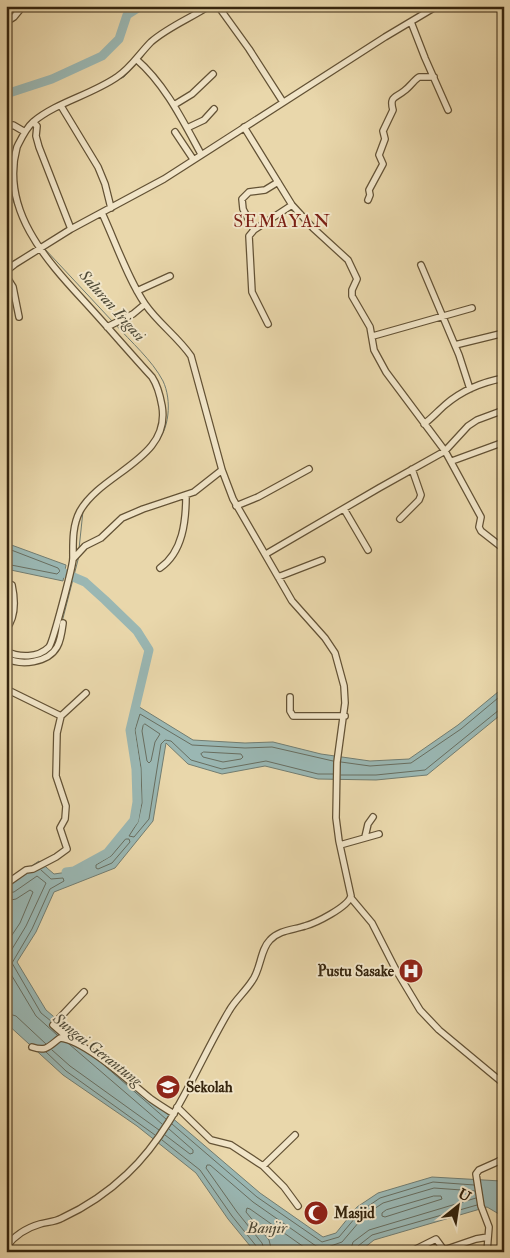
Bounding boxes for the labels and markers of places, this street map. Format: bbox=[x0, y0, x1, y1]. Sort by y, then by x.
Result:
hospital icon: Pustu Sasake bbox=[398, 958, 424, 984]
place label: Pustu Sasake bbox=[317, 962, 395, 981]
school or university icon: Sekolah bbox=[155, 1074, 181, 1100]
place label: Sekolah bbox=[186, 1078, 233, 1097]
mosque icon: Masjid bbox=[303, 1200, 329, 1226]
place label: Masjid bbox=[333, 1204, 375, 1223]

